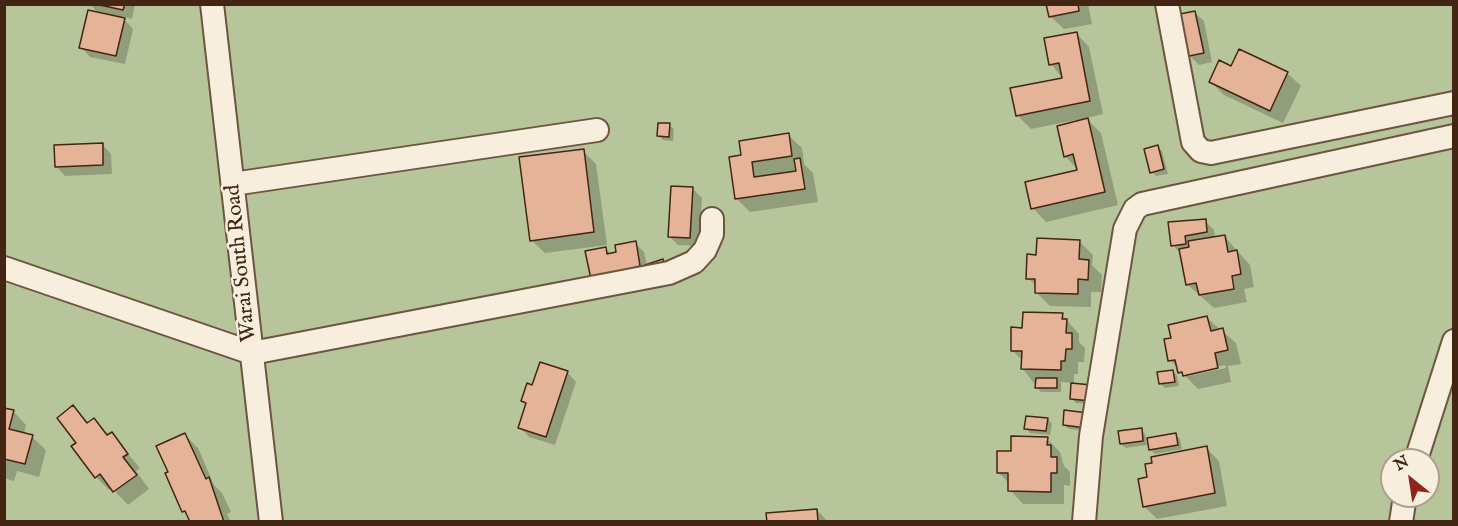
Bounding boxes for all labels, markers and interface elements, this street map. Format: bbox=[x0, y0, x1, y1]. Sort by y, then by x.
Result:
street label: Warai South Road bbox=[221, 183, 263, 343]
north arrow bbox=[1380, 448, 1440, 508]
text: N bbox=[1391, 452, 1413, 476]

